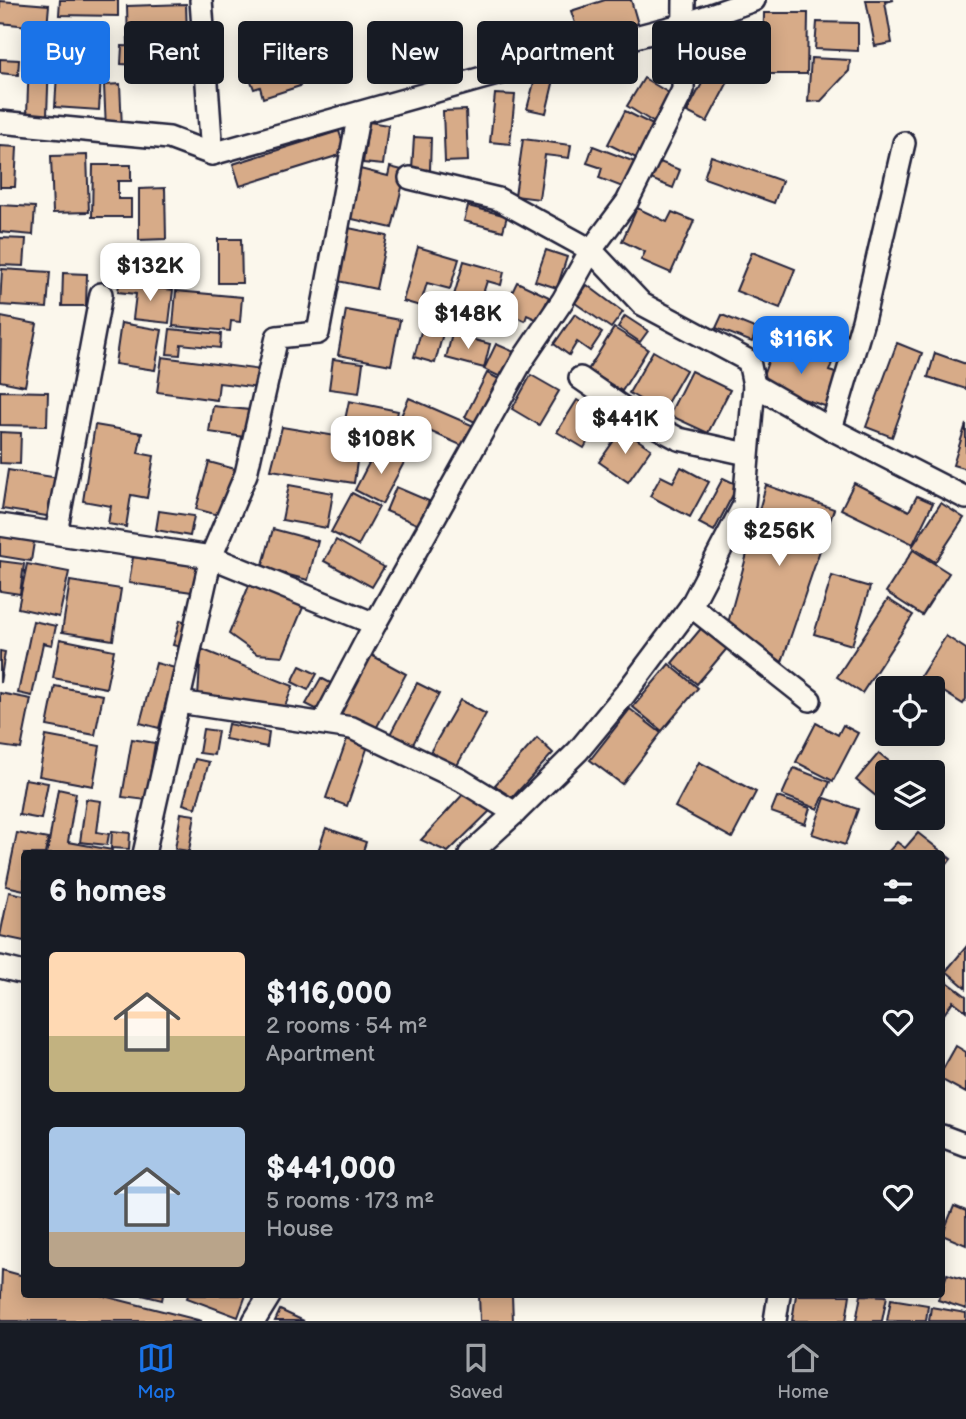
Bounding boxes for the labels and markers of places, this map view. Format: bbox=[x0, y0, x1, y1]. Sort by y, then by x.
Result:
pin: $132K bbox=[101, 244, 199, 303]
pin: $148K bbox=[419, 292, 517, 351]
pin: $116K bbox=[752, 316, 850, 376]
pin: $441K bbox=[576, 396, 674, 456]
pin: $108K bbox=[332, 416, 430, 476]
pin: $256K bbox=[730, 508, 828, 568]

